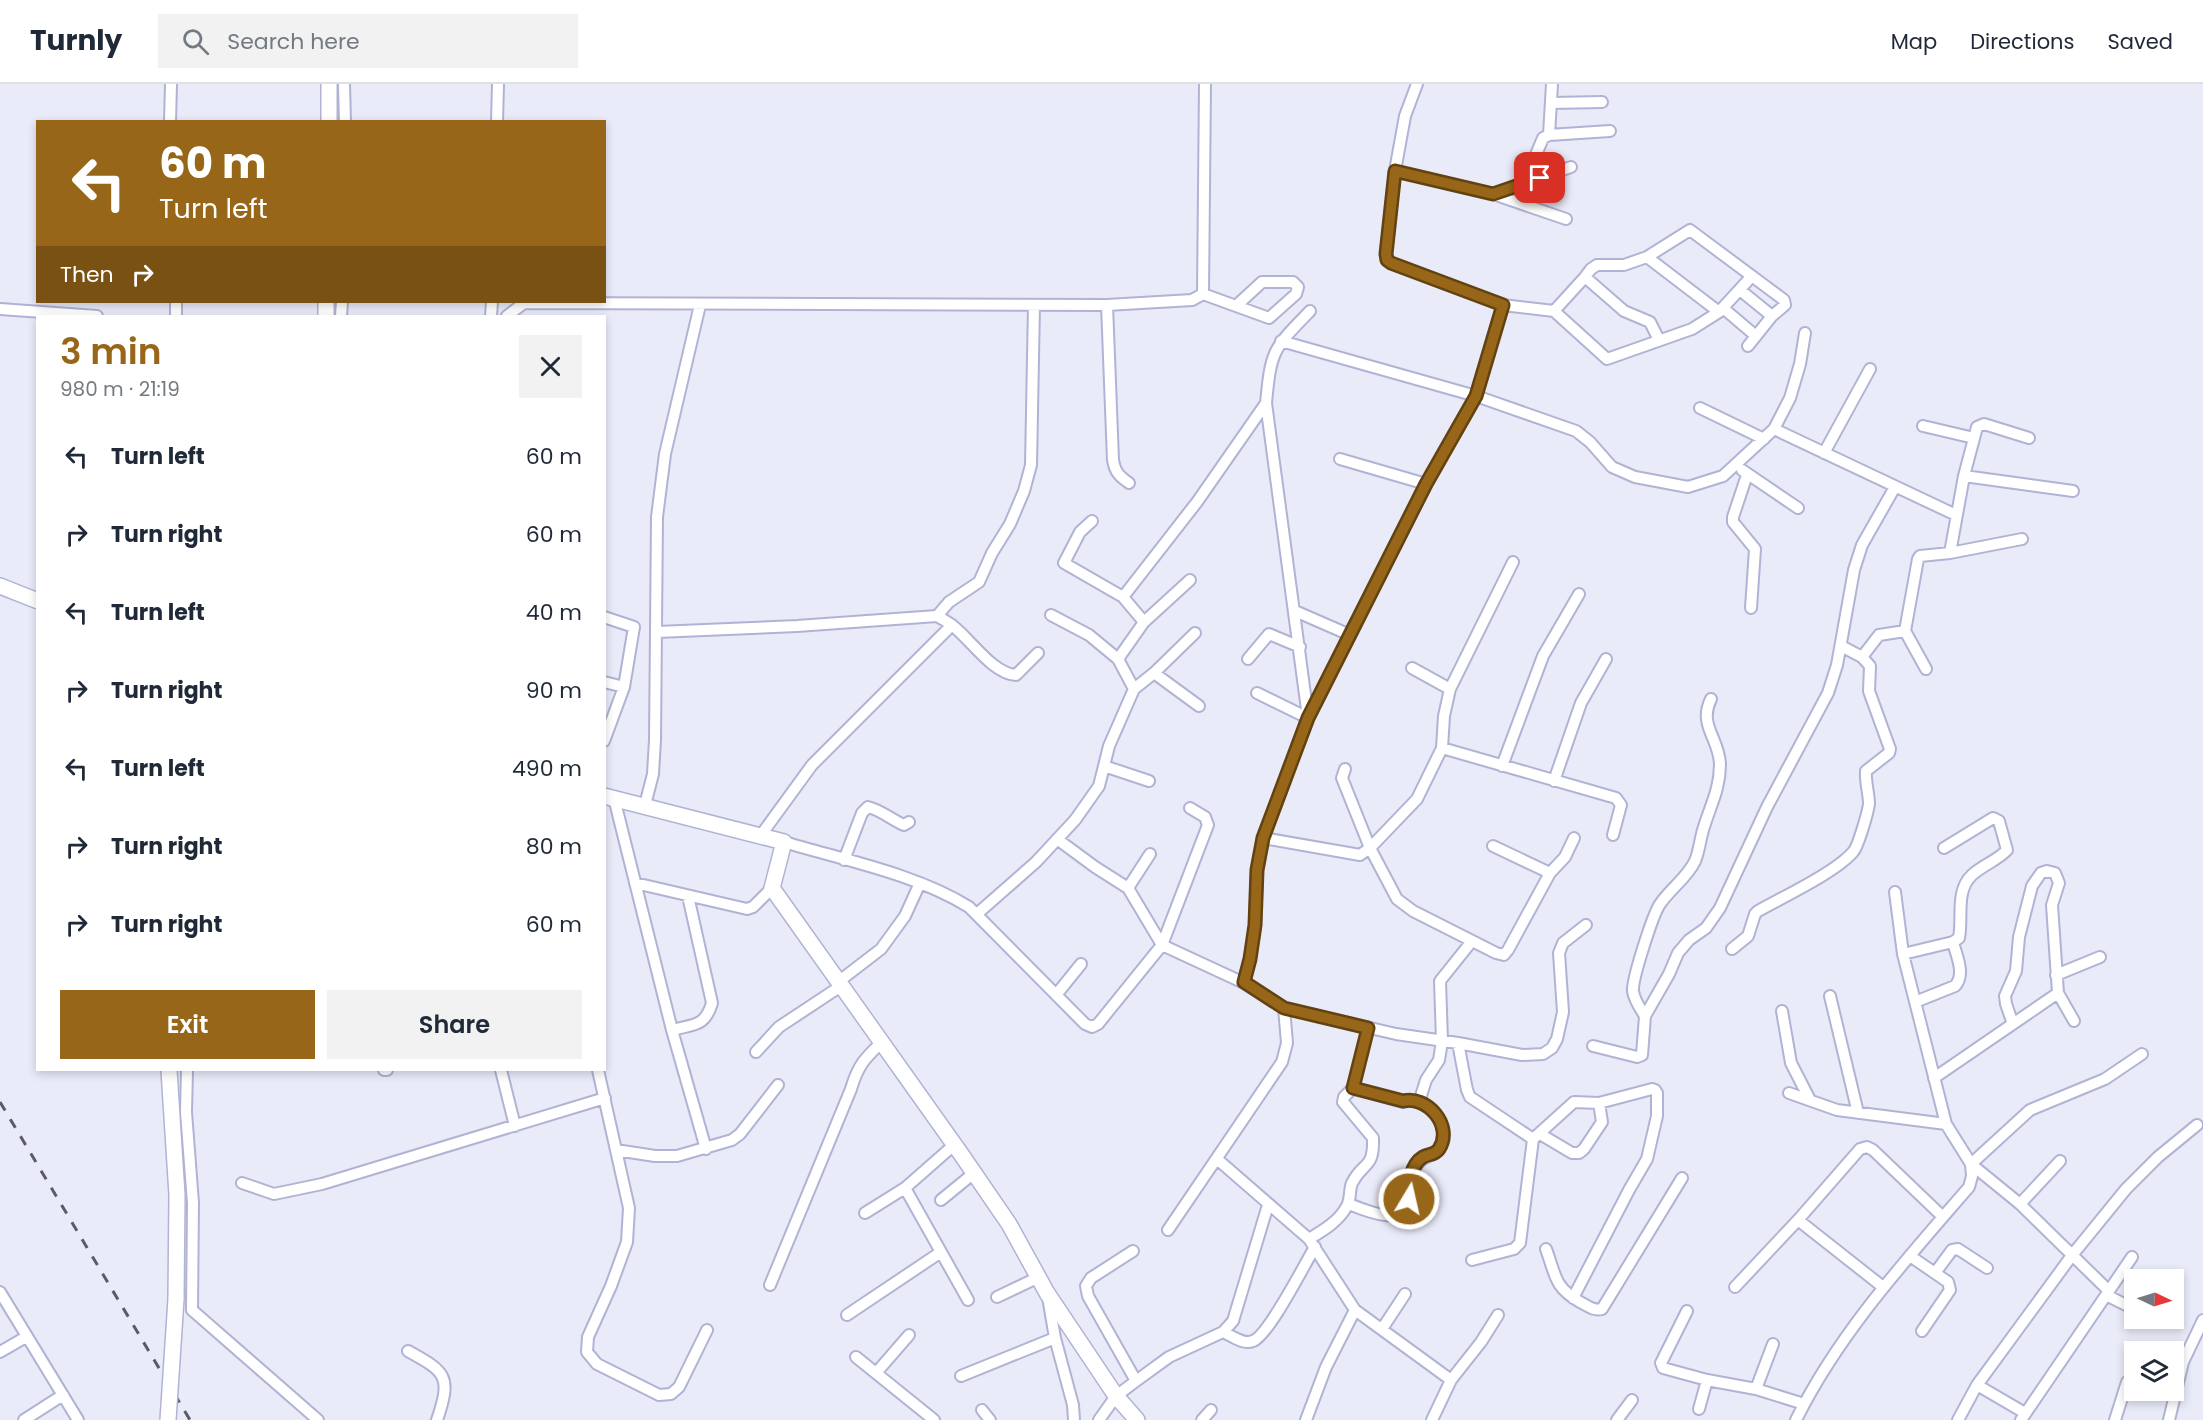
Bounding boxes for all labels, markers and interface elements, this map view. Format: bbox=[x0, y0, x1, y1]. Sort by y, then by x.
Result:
search box bbox=[158, 14, 578, 68]
text: Turnly bbox=[30, 21, 122, 60]
icon: search bbox=[179, 25, 212, 58]
text: Search here bbox=[227, 26, 360, 57]
text: Map bbox=[1891, 27, 1937, 56]
text: Directions bbox=[1970, 27, 2074, 56]
text: Saved bbox=[2107, 27, 2173, 56]
text: 60 m bbox=[159, 134, 267, 193]
icon: left bbox=[60, 144, 138, 222]
pin bbox=[1514, 152, 1565, 203]
icon: arrive bbox=[1523, 161, 1556, 194]
text: Turn left bbox=[159, 190, 268, 227]
icon: right bbox=[126, 258, 159, 291]
text: Then bbox=[60, 259, 114, 290]
text: 3 min bbox=[60, 326, 162, 377]
button: close bbox=[519, 335, 582, 398]
text: 980 m · 21:19 bbox=[60, 375, 180, 403]
icon: left bbox=[60, 440, 93, 473]
text: Turn left bbox=[111, 441, 205, 472]
text: 60 m bbox=[526, 441, 582, 472]
icon: right bbox=[60, 518, 93, 551]
text: Turn right bbox=[111, 519, 222, 550]
text: 60 m bbox=[526, 519, 582, 550]
icon: left bbox=[60, 596, 93, 629]
text: Turn left bbox=[111, 597, 205, 628]
text: 40 m bbox=[526, 597, 582, 628]
icon: right bbox=[60, 674, 93, 707]
text: Turn right bbox=[111, 675, 222, 706]
text: 90 m bbox=[526, 675, 582, 706]
icon: left bbox=[60, 752, 93, 785]
text: Turn left bbox=[111, 753, 205, 784]
text: 490 m bbox=[512, 753, 582, 784]
icon: right bbox=[60, 830, 93, 863]
text: Turn right bbox=[111, 831, 222, 862]
text: 80 m bbox=[526, 831, 582, 862]
icon: right bbox=[60, 908, 93, 941]
text: Turn right bbox=[111, 909, 222, 940]
text: 60 m bbox=[526, 909, 582, 940]
button: Exit bbox=[60, 990, 315, 1059]
button: Share bbox=[327, 990, 582, 1059]
position arrow bbox=[1377, 1167, 1441, 1231]
north arrow bbox=[2124, 1269, 2184, 1329]
map controls bbox=[2124, 1269, 2184, 1401]
button: layers bbox=[2124, 1341, 2184, 1401]

